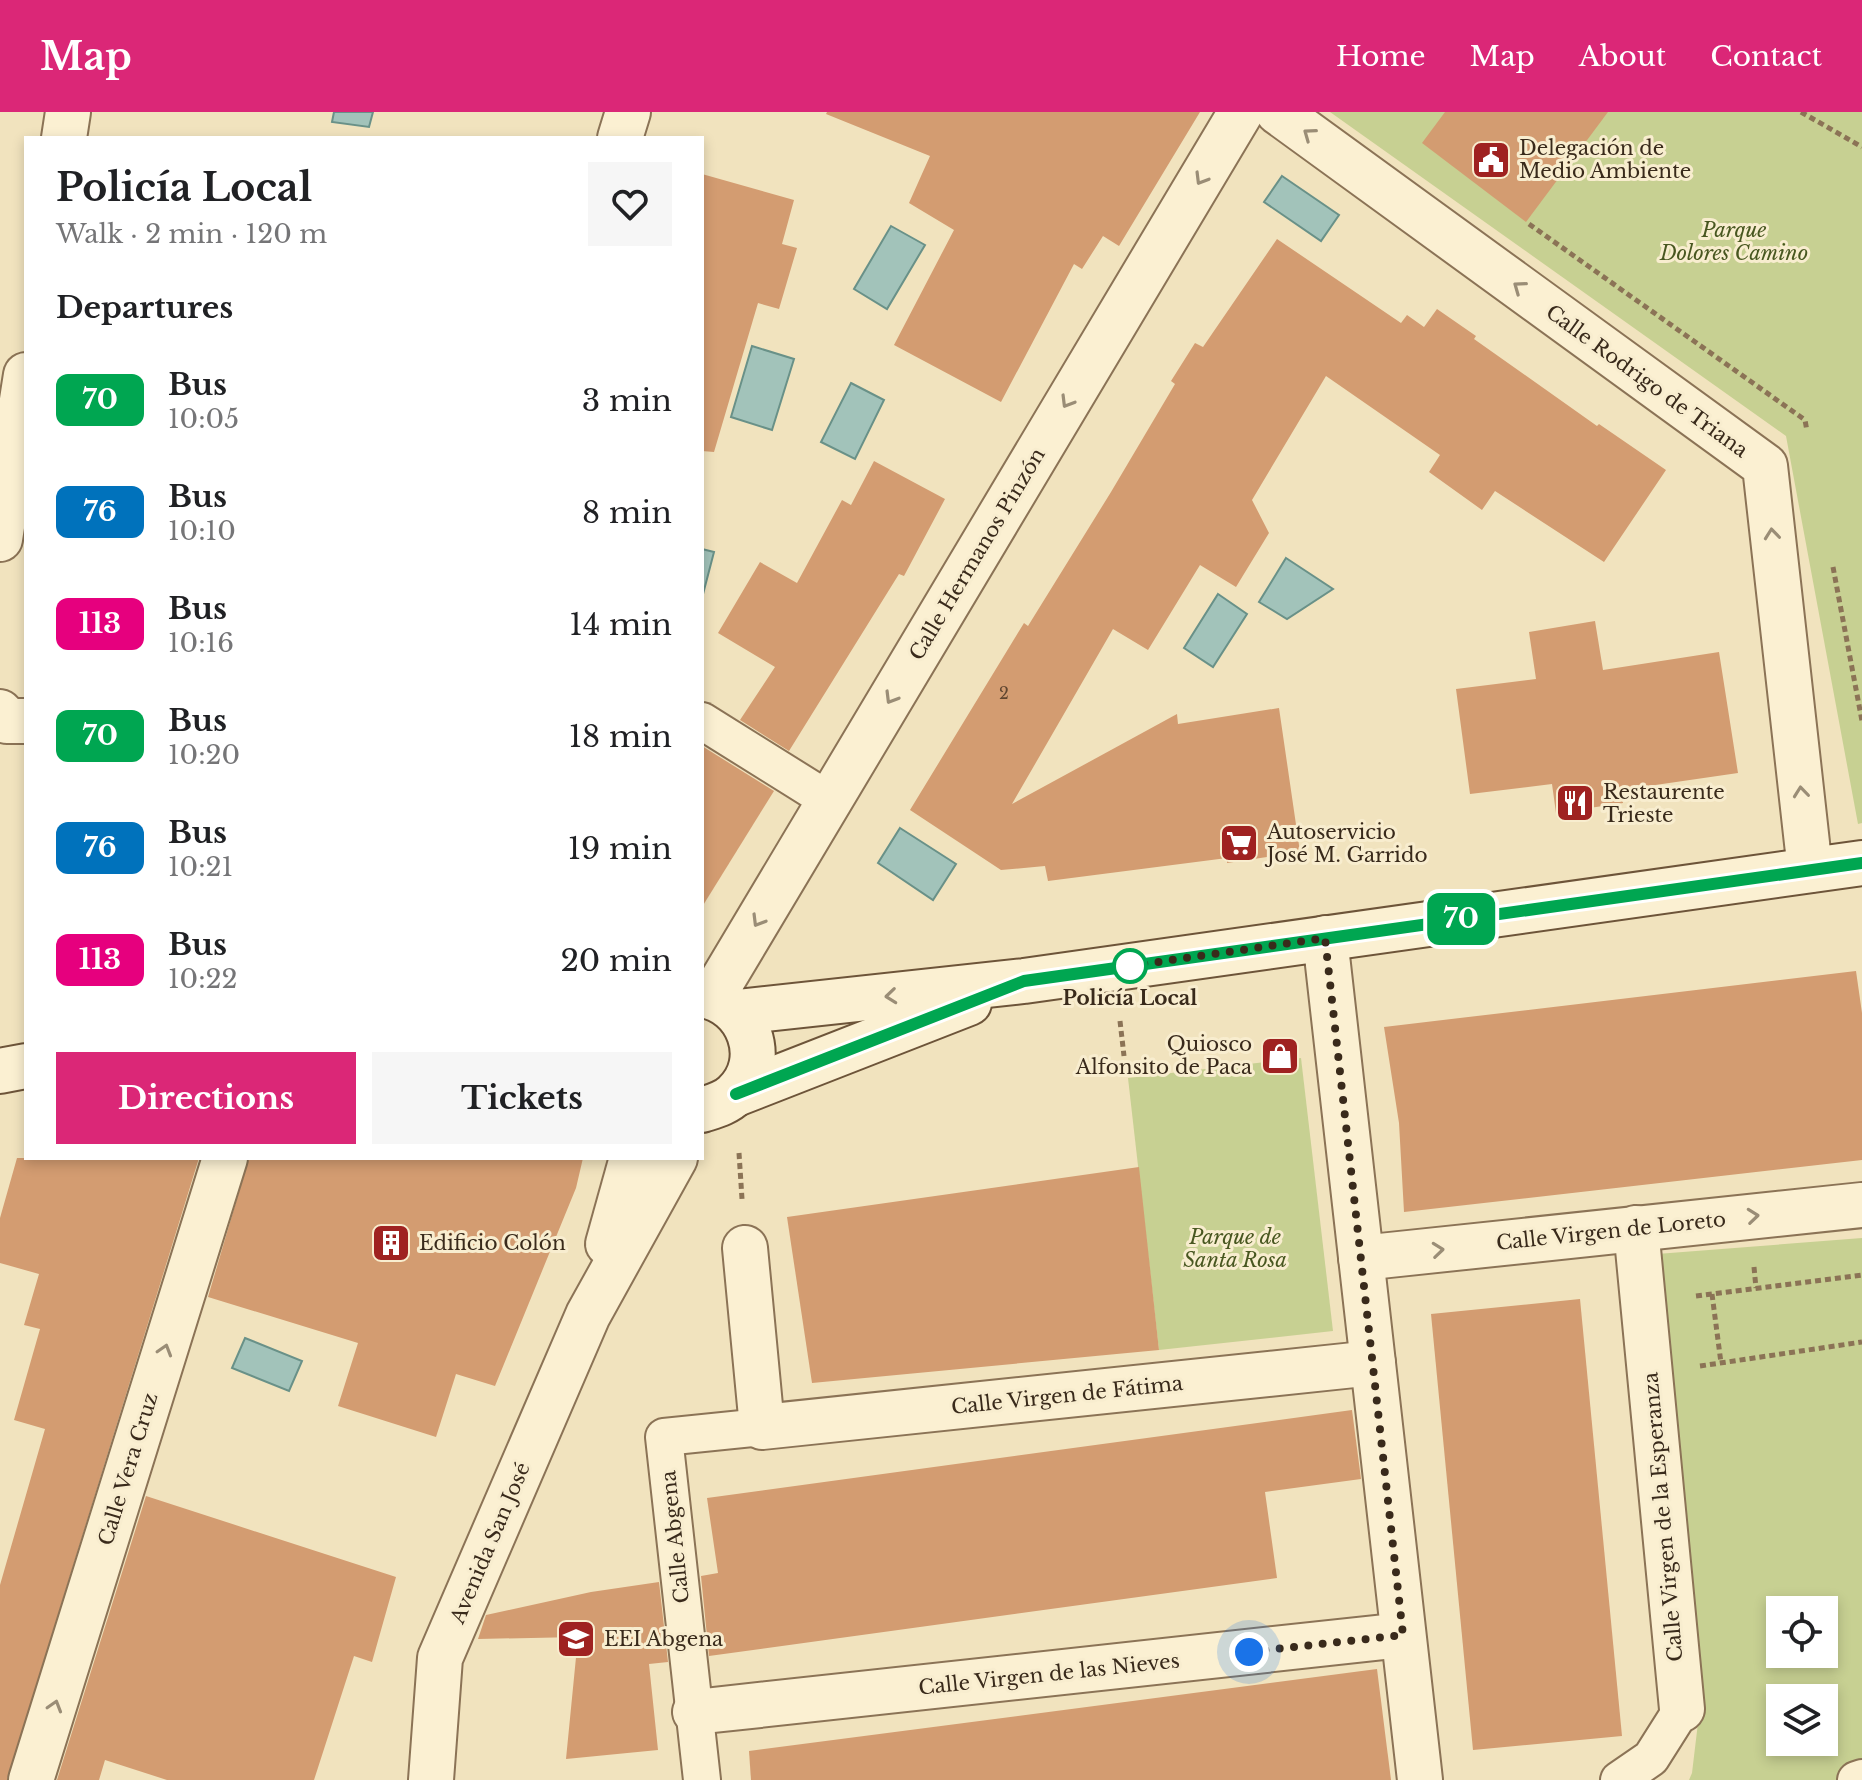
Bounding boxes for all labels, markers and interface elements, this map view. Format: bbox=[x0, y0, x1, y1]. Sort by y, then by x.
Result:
text: Map bbox=[40, 33, 132, 80]
text: Home bbox=[1336, 39, 1426, 74]
text: Map bbox=[1470, 39, 1535, 74]
text: About bbox=[1579, 39, 1666, 74]
text: Contact bbox=[1710, 39, 1822, 74]
one-way arrow bbox=[1303, 130, 1318, 144]
place label: Delegación de Medio Ambiente bbox=[1519, 136, 1691, 183]
public building icon: Delegación de Medio Ambiente bbox=[1470, 139, 1512, 181]
button: heart bbox=[588, 162, 672, 246]
text: Policía Local bbox=[56, 164, 312, 211]
one-way arrow bbox=[1195, 170, 1210, 185]
text: Walk · 2 min · 120 m bbox=[56, 218, 327, 250]
park label: Parque Dolores Camino bbox=[1659, 218, 1808, 265]
one-way arrow bbox=[1513, 283, 1528, 297]
text: Departures bbox=[56, 289, 233, 326]
street label: Calle Rodrigo de Triana bbox=[1541, 300, 1753, 463]
text: Bus bbox=[168, 366, 227, 403]
text: 70 bbox=[82, 382, 118, 417]
text: 3 min bbox=[582, 382, 672, 419]
one-way arrow bbox=[1062, 393, 1077, 408]
text: 10:05 bbox=[168, 403, 239, 435]
street label: Calle Hermanos Pinzón bbox=[904, 444, 1050, 664]
text: Bus bbox=[168, 478, 227, 515]
text: 76 bbox=[83, 494, 117, 529]
text: 8 min bbox=[582, 494, 672, 531]
text: 10:10 bbox=[168, 515, 236, 547]
one-way arrow bbox=[1764, 527, 1781, 540]
text: Bus bbox=[168, 590, 227, 627]
text: 113 bbox=[79, 606, 121, 641]
text: 14 min bbox=[569, 606, 672, 643]
text: 10:16 bbox=[168, 627, 234, 659]
house number: 2 bbox=[999, 683, 1009, 703]
one-way arrow bbox=[885, 689, 901, 704]
text: Bus bbox=[168, 702, 227, 739]
text: 70 bbox=[82, 718, 118, 753]
text: 18 min bbox=[569, 718, 672, 755]
text: 10:20 bbox=[168, 739, 240, 771]
place label: Restaurente Trieste bbox=[1603, 780, 1725, 827]
restaurant icon: Restaurente Trieste bbox=[1554, 782, 1596, 824]
one-way arrow bbox=[1793, 786, 1810, 799]
text: Bus bbox=[168, 814, 227, 851]
place label: Autoservicio José M. Garrido bbox=[1264, 820, 1428, 867]
supermarket icon: Autoservicio José M. Garrido bbox=[1218, 822, 1260, 864]
text: 76 bbox=[83, 830, 117, 865]
text: 19 min bbox=[568, 830, 672, 867]
text: 10:21 bbox=[168, 851, 233, 883]
line badge: 70 bbox=[1425, 893, 1497, 945]
text: 70 bbox=[1443, 901, 1479, 936]
one-way arrow bbox=[752, 912, 768, 927]
text: Bus bbox=[168, 926, 227, 963]
text: 113 bbox=[79, 942, 121, 977]
text: 20 min bbox=[560, 942, 672, 979]
marker: Policía Local bbox=[1113, 949, 1147, 983]
text: 10:22 bbox=[168, 963, 238, 995]
place label: Policía Local bbox=[1063, 986, 1197, 1010]
one-way arrow bbox=[884, 988, 897, 1005]
place label: Quiosco Alfonsito de Paca bbox=[1075, 1032, 1253, 1079]
shop icon: Quiosco Alfonsito de Paca bbox=[1259, 1035, 1301, 1077]
button: Directions bbox=[56, 1052, 356, 1144]
button: Tickets bbox=[372, 1052, 672, 1144]
street label: Calle Virgen de Loreto bbox=[1495, 1207, 1727, 1255]
one-way arrow bbox=[1747, 1208, 1760, 1225]
building icon: Edificio Colón bbox=[370, 1222, 412, 1264]
park label: Parque de Santa Rosa bbox=[1183, 1225, 1287, 1272]
place label: Edificio Colón bbox=[419, 1231, 566, 1255]
one-way arrow bbox=[1432, 1241, 1445, 1258]
one-way arrow bbox=[156, 1344, 172, 1358]
street label: Calle Virgen de la Esperanza bbox=[1638, 1370, 1688, 1663]
street label: Calle Virgen de Fátima bbox=[950, 1371, 1185, 1419]
street label: Calle Vera Cruz bbox=[93, 1390, 163, 1548]
street label: Avenida San José bbox=[445, 1459, 535, 1628]
street label: Calle Abgena bbox=[656, 1469, 694, 1605]
map controls bbox=[1766, 1596, 1838, 1756]
button: locate bbox=[1766, 1596, 1838, 1668]
school or university icon: EEI Abgena bbox=[555, 1618, 597, 1660]
place label: EEI Abgena bbox=[604, 1627, 724, 1651]
your location bbox=[1229, 1632, 1269, 1672]
street label: Calle Virgen de las Nieves bbox=[917, 1648, 1181, 1700]
button: layers bbox=[1766, 1684, 1838, 1756]
one-way arrow bbox=[45, 1699, 61, 1713]

